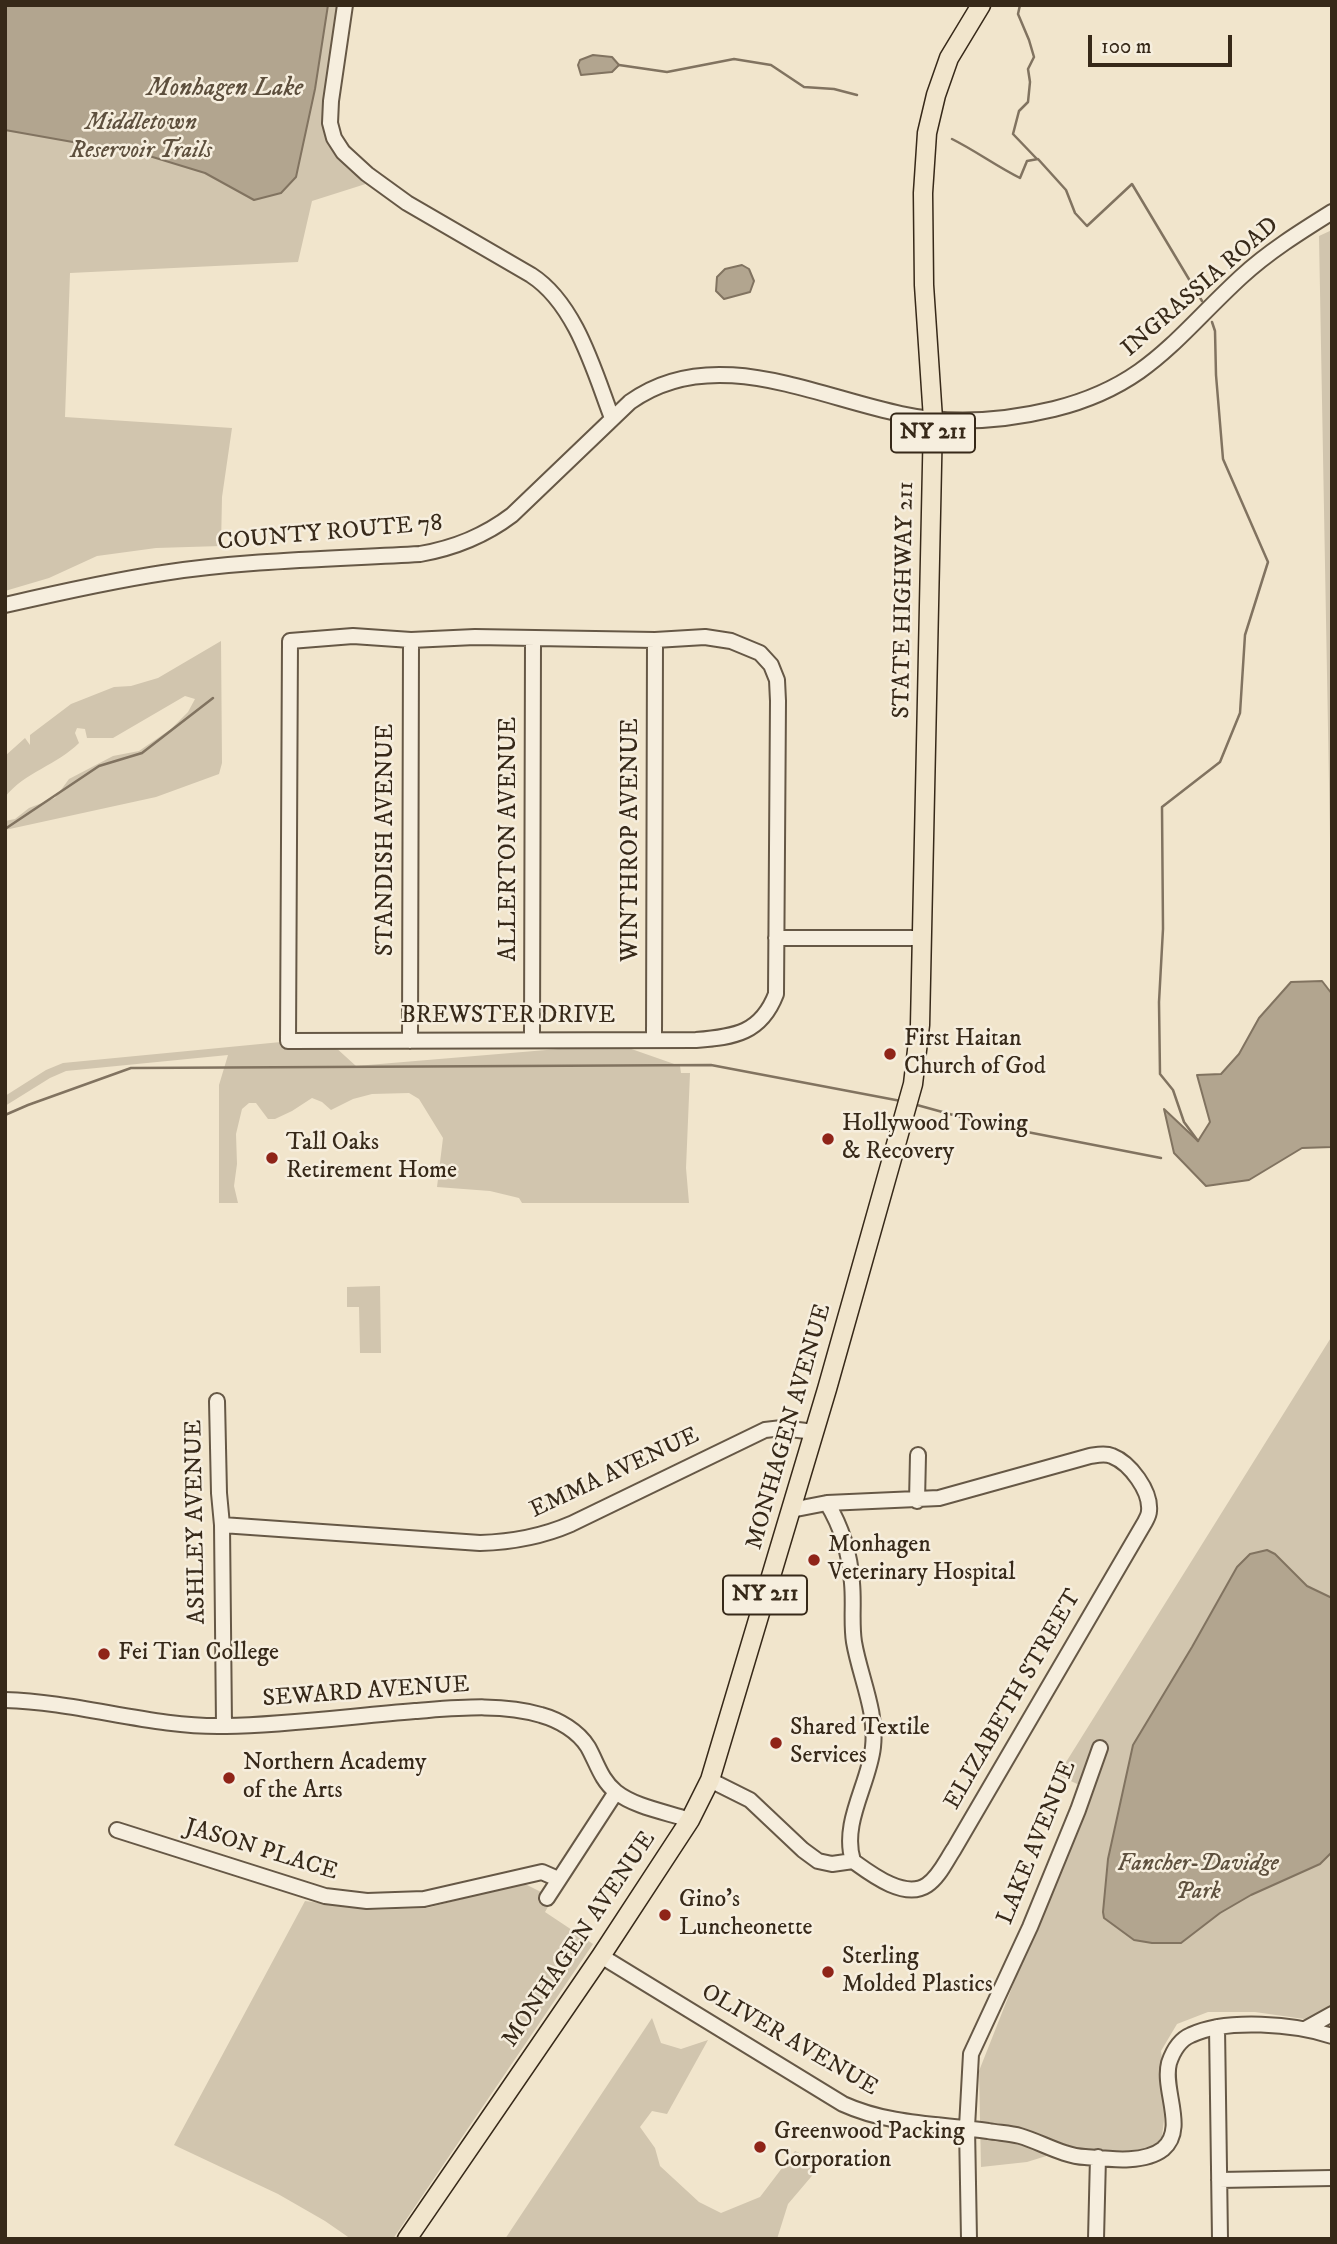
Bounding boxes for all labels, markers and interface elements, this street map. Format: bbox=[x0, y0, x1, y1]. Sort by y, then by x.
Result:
scale bar bbox=[1092, 21, 1236, 65]
text: 100 m bbox=[1101, 34, 1152, 60]
water label: Monhagen Lake bbox=[147, 74, 303, 106]
park label: Middletown Reservoir Trails bbox=[70, 110, 212, 166]
street label: INGRASSIA ROAD bbox=[1117, 212, 1285, 364]
road number: NY 211 bbox=[891, 414, 975, 452]
street label: STATE HIGHWAY 211 bbox=[889, 481, 921, 719]
street label: COUNTY ROUTE 78 bbox=[216, 510, 444, 558]
street label: ALLERTON AVENUE bbox=[496, 717, 524, 961]
street label: WINTHROP AVENUE bbox=[618, 718, 646, 962]
street label: STANDISH AVENUE bbox=[373, 724, 401, 956]
street label: BREWSTER DRIVE bbox=[401, 1003, 615, 1031]
place label: First Haitan Church of God bbox=[904, 1026, 1046, 1082]
marker: First Haitan Church of God bbox=[882, 1046, 898, 1062]
place label: Hollywood Towing & Recovery bbox=[842, 1111, 1028, 1167]
place label: Tall Oaks Retirement Home bbox=[286, 1130, 457, 1186]
marker: Hollywood Towing & Recovery bbox=[820, 1131, 836, 1147]
marker: Tall Oaks Retirement Home bbox=[264, 1150, 280, 1166]
street label: MONHAGEN AVENUE bbox=[741, 1301, 839, 1553]
street label: ASHLEY AVENUE bbox=[181, 1419, 213, 1625]
street label: EMMA AVENUE bbox=[526, 1422, 704, 1526]
place label: Monhagen Veterinary Hospital bbox=[828, 1532, 1016, 1588]
marker: Monhagen Veterinary Hospital bbox=[806, 1552, 822, 1568]
road number: NY 211 bbox=[723, 1576, 807, 1614]
street label: ELIZABETH STREET bbox=[939, 1585, 1089, 1815]
place label: Fei Tian College bbox=[118, 1640, 279, 1668]
marker: Fei Tian College bbox=[96, 1646, 112, 1662]
street label: SEWARD AVENUE bbox=[262, 1671, 470, 1715]
place label: Shared Textile Services bbox=[790, 1715, 930, 1771]
marker: Shared Textile Services bbox=[768, 1735, 784, 1751]
place label: Northern Academy of the Arts bbox=[243, 1750, 426, 1806]
street label: LAKE AVENUE bbox=[992, 1757, 1084, 1929]
marker: Northern Academy of the Arts bbox=[221, 1770, 237, 1786]
street label: JASON PLACE bbox=[181, 1814, 341, 1888]
street label: MONHAGEN AVENUE bbox=[497, 1827, 663, 2053]
park label: Fancher-Davidge Park bbox=[1117, 1851, 1279, 1907]
place label: Gino's Luncheonette bbox=[679, 1887, 812, 1943]
marker: Gino's Luncheonette bbox=[657, 1907, 673, 1923]
place label: Sterling Molded Plastics bbox=[842, 1944, 993, 2000]
marker: Sterling Molded Plastics bbox=[820, 1964, 836, 1980]
street label: OLIVER AVENUE bbox=[696, 1979, 882, 2103]
place label: Greenwood Packing Corporation bbox=[774, 2119, 965, 2175]
marker: Greenwood Packing Corporation bbox=[752, 2139, 768, 2155]

